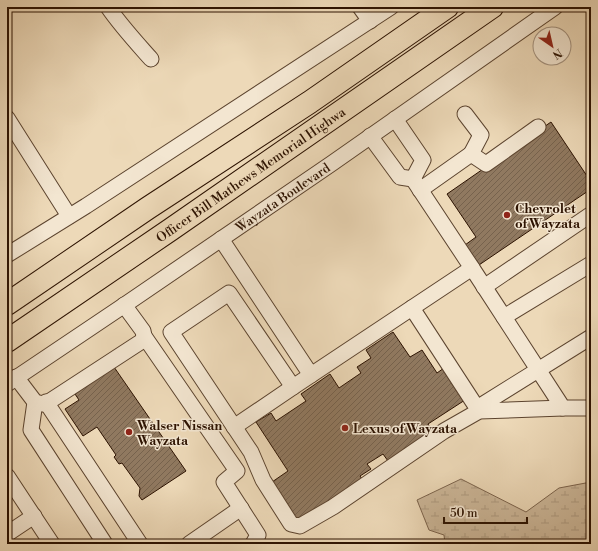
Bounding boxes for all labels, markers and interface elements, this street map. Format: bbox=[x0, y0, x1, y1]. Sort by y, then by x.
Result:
north arrow bbox=[532, 26, 572, 66]
text: N bbox=[549, 45, 565, 62]
street label: Officer Bill Mathews Memorial Highwa bbox=[153, 104, 349, 246]
street label: Wayzata Boulevard bbox=[232, 160, 334, 236]
place label: Chevrolet of Wayzata bbox=[515, 201, 581, 232]
marker: Chevrolet of Wayzata bbox=[502, 210, 512, 220]
place label: Walser Nissan Wayzata bbox=[136, 418, 222, 449]
place label: Lexus of Wayzata bbox=[353, 421, 458, 437]
marker: Lexus of Wayzata bbox=[340, 423, 350, 433]
marker: Walser Nissan Wayzata bbox=[124, 427, 134, 437]
scale bar bbox=[444, 499, 527, 525]
text: 50 m bbox=[450, 506, 478, 521]

